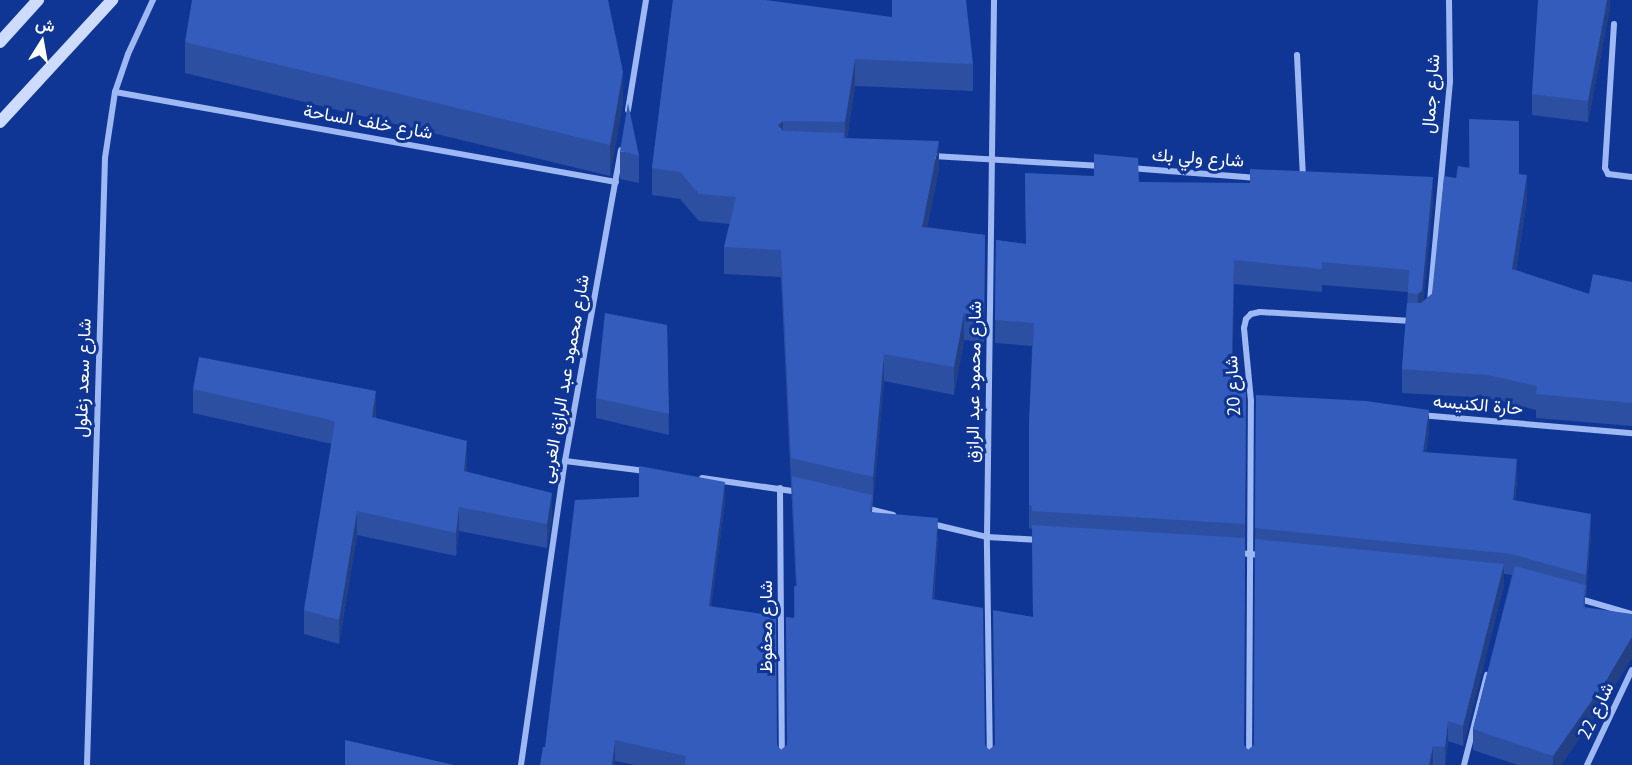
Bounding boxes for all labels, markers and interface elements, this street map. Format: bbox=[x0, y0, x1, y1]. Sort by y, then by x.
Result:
north arrow bbox=[12, 12, 72, 72]
text: ش bbox=[34, 13, 57, 36]
street label: شارع جمال bbox=[1417, 54, 1445, 134]
street label: شارع خلف الساحة bbox=[302, 100, 434, 144]
street label: شارع ولي بك bbox=[1151, 144, 1245, 172]
street label: شارع محمود عبد الرازق الغربى bbox=[536, 273, 594, 485]
street label: شارع محمود عبد الرازق bbox=[962, 301, 986, 463]
street label: شارع سعد زغلول bbox=[70, 318, 96, 438]
street label: شارع 20 bbox=[1221, 355, 1245, 417]
street label: حارة الكنيسه bbox=[1432, 390, 1524, 420]
street label: شارع محفوظ bbox=[755, 580, 777, 674]
street label: شارع 22 bbox=[1573, 679, 1619, 743]

